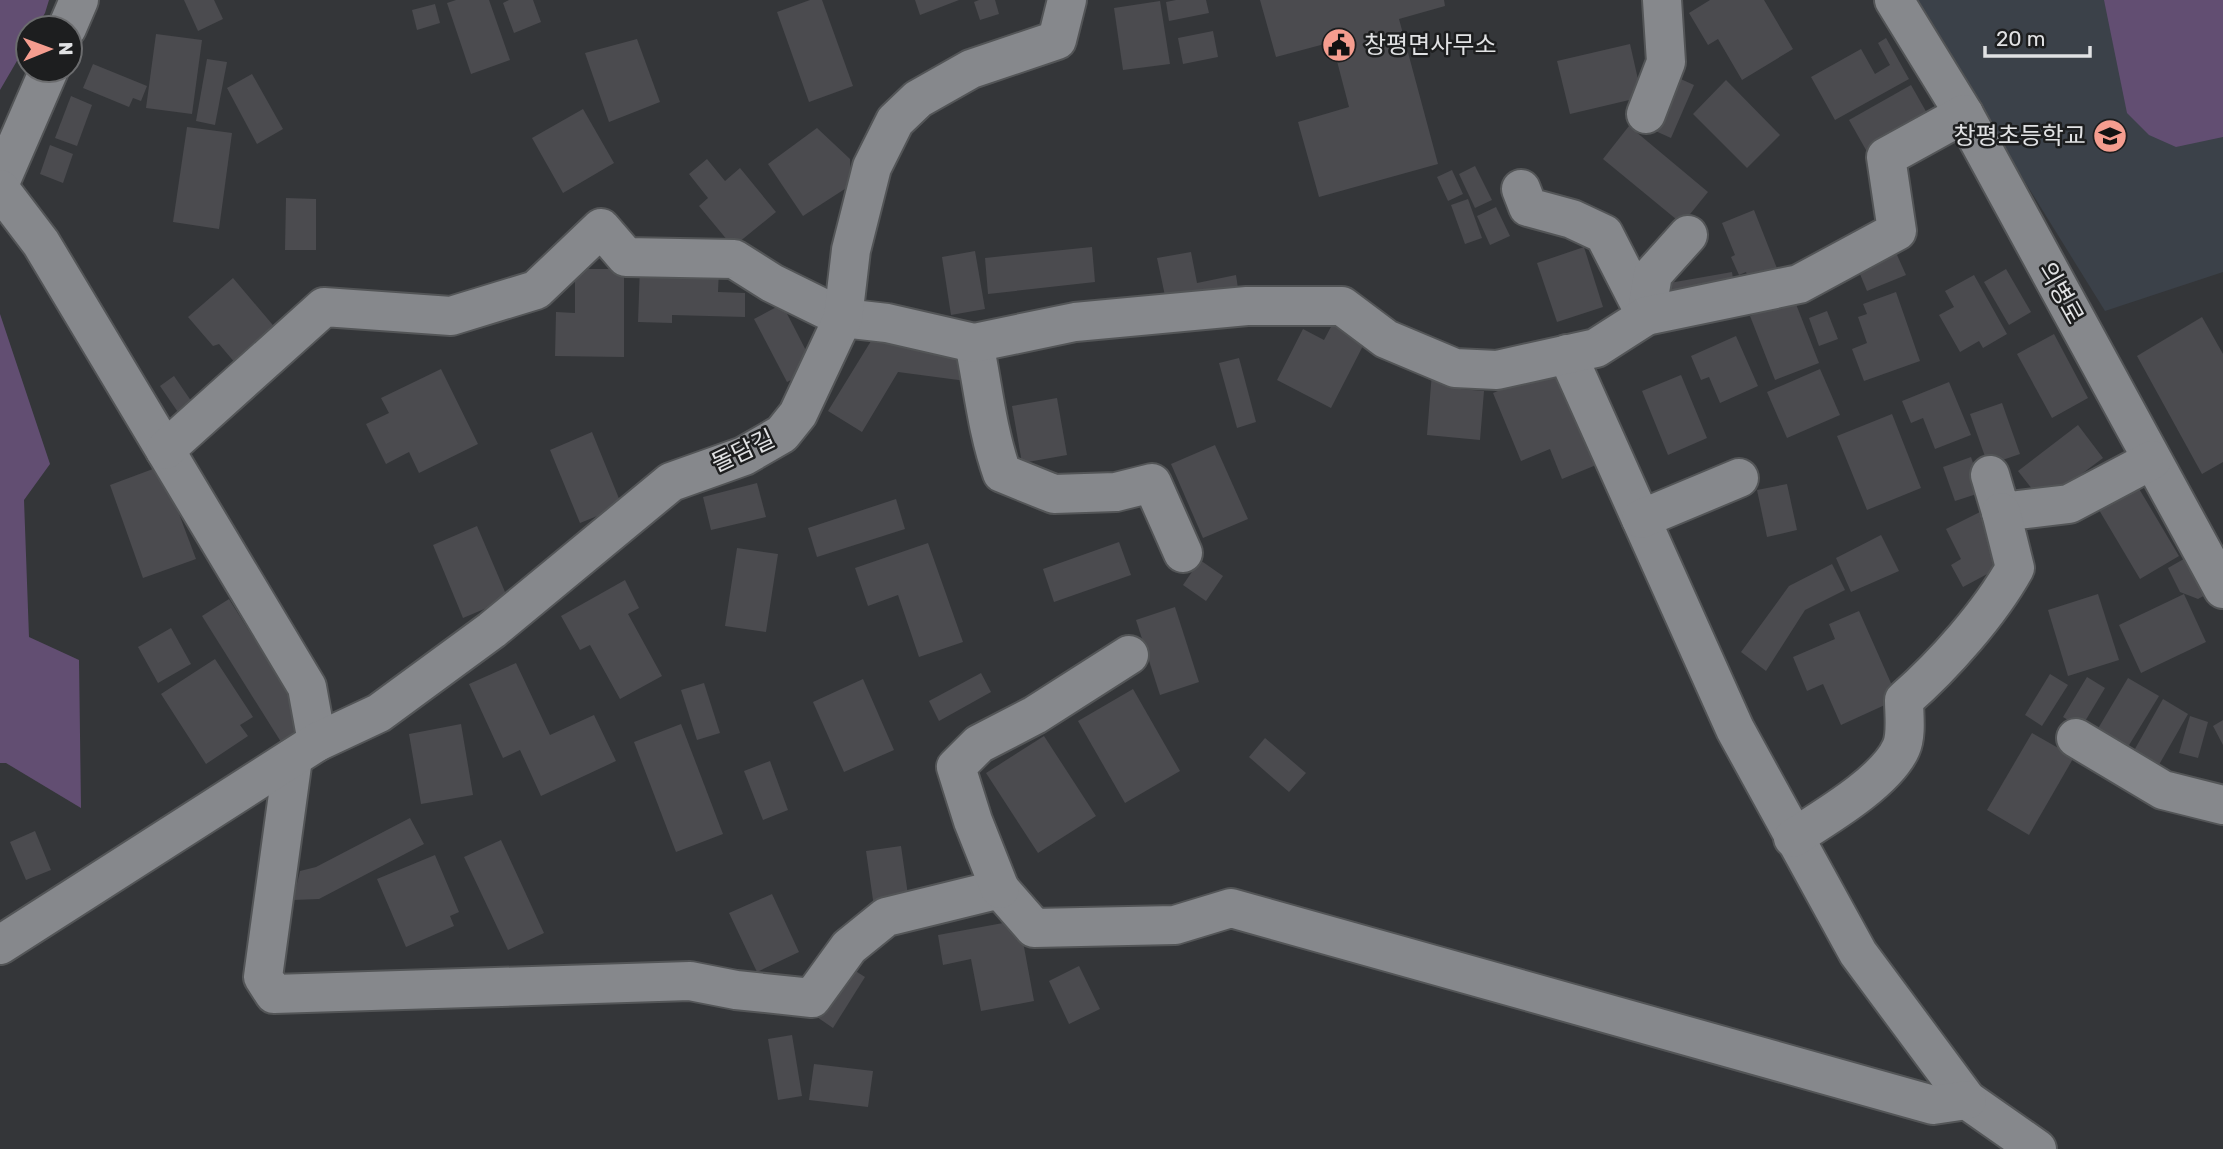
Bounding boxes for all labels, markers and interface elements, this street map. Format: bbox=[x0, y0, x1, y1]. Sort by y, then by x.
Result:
north arrow bbox=[14, 14, 84, 84]
scale bar bbox=[1985, 14, 2090, 58]
public building icon: 창평면사무소 bbox=[1320, 26, 1358, 64]
text: 20 m bbox=[1996, 26, 2045, 51]
place label: 창평면사무소 bbox=[1364, 31, 1496, 59]
text: N bbox=[54, 42, 77, 56]
school or university icon: 창평초등학교 bbox=[2091, 117, 2129, 155]
place label: 창평초등학교 bbox=[1954, 122, 2086, 150]
street label: 의병로 bbox=[2033, 257, 2089, 329]
street label: 돌담길 bbox=[707, 424, 779, 478]

